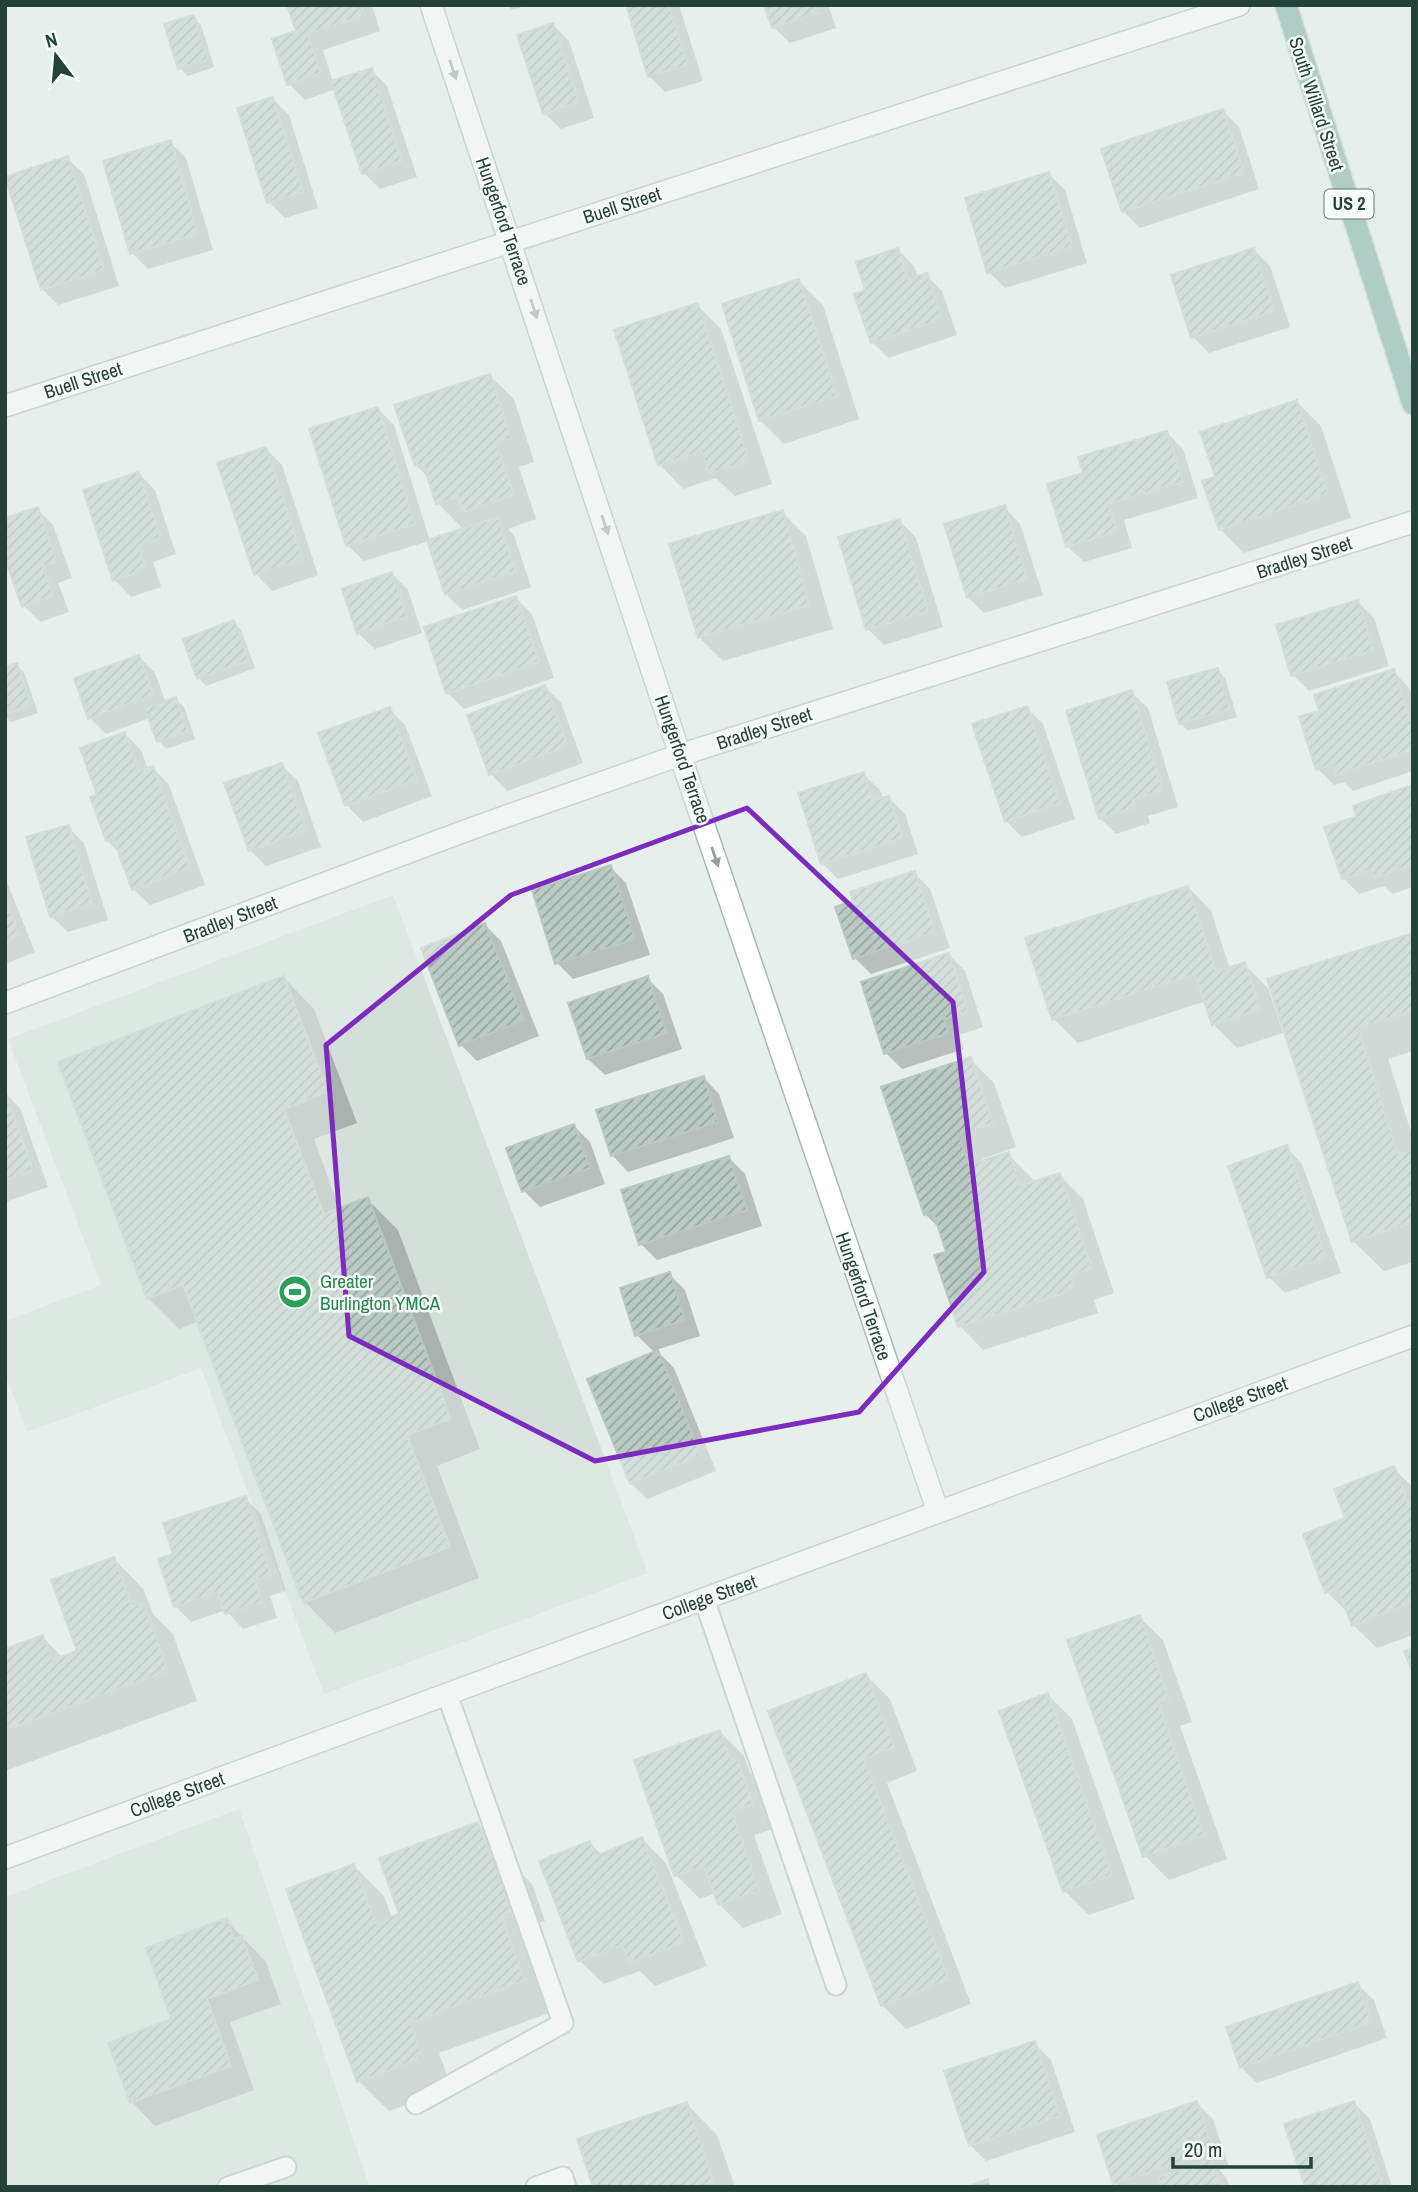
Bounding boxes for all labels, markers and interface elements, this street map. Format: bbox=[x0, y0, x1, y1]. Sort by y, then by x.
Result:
north arrow bbox=[21, 21, 91, 91]
text: N bbox=[42, 26, 60, 54]
street label: South Willard Street bbox=[1283, 34, 1351, 175]
one-way arrow bbox=[448, 60, 459, 81]
street label: Hungerford Terrace bbox=[470, 153, 538, 289]
street label: Buell Street bbox=[580, 180, 665, 230]
road number: US 2 bbox=[1324, 190, 1374, 218]
one-way arrow bbox=[529, 298, 539, 319]
street label: Buell Street bbox=[41, 355, 126, 405]
one-way arrow bbox=[600, 514, 611, 535]
street label: Bradley Street bbox=[1253, 529, 1356, 585]
street label: Hungerford Terrace bbox=[649, 691, 717, 827]
street label: Bradley Street bbox=[713, 700, 816, 756]
one-way arrow bbox=[711, 846, 721, 867]
street label: Bradley Street bbox=[179, 889, 281, 949]
street label: Hungerford Terrace bbox=[830, 1228, 898, 1364]
place label: Greater Burlington YMCA bbox=[320, 1268, 441, 1316]
sports icon: Greater Burlington YMCA bbox=[276, 1273, 314, 1311]
street label: College Street bbox=[1189, 1370, 1291, 1428]
street label: College Street bbox=[658, 1568, 760, 1626]
street label: College Street bbox=[126, 1765, 228, 1823]
scale bar bbox=[1173, 2126, 1311, 2170]
text: 20 m bbox=[1184, 2135, 1222, 2164]

